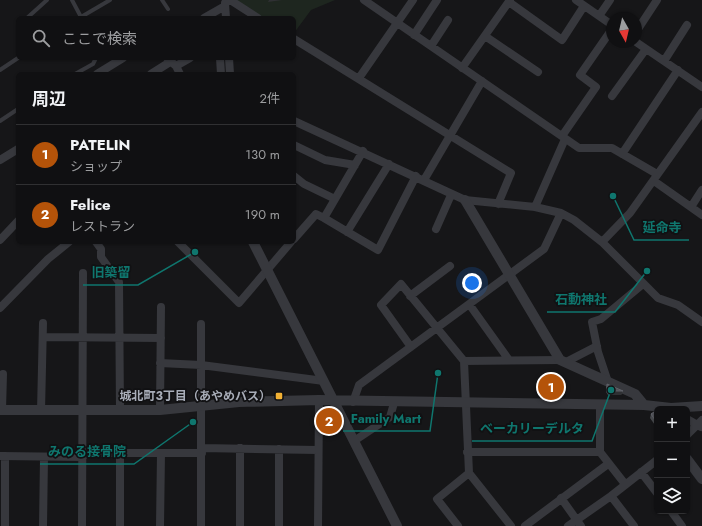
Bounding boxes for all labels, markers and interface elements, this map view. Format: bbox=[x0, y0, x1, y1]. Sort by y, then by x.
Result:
north arrow bbox=[606, 12, 642, 48]
search box bbox=[16, 16, 296, 60]
icon: search bbox=[30, 27, 52, 49]
text: ここで検索 bbox=[62, 28, 137, 50]
text: 周辺 bbox=[32, 87, 66, 111]
text: 2件 bbox=[260, 89, 280, 108]
text: PATELIN bbox=[70, 134, 130, 156]
text: 1 bbox=[42, 145, 48, 164]
text: 130 m bbox=[245, 145, 280, 164]
text: ショップ bbox=[70, 157, 122, 176]
text: Felice bbox=[70, 194, 111, 216]
text: 2 bbox=[41, 205, 49, 224]
text: 190 m bbox=[245, 205, 280, 224]
callout: 延命寺 bbox=[634, 215, 689, 240]
text: レストラン bbox=[70, 217, 135, 236]
text: 延命寺 bbox=[642, 218, 682, 237]
callout: 旧築留 bbox=[83, 260, 138, 285]
text: 旧築留 bbox=[91, 263, 131, 282]
your location bbox=[462, 273, 482, 293]
callout: 石動神社 bbox=[547, 287, 615, 312]
text: 石動神社 bbox=[555, 290, 607, 309]
pin: 1 bbox=[538, 372, 564, 402]
place label: 城北町3丁目（あやめバス） bbox=[120, 387, 271, 405]
marker: 城北町3丁目（あやめバス） bbox=[274, 391, 284, 401]
pin: 2 bbox=[316, 406, 342, 436]
callout: Family Mart bbox=[343, 406, 430, 431]
map controls bbox=[654, 406, 690, 514]
button: + bbox=[654, 406, 690, 442]
text: Family Mart bbox=[351, 409, 422, 428]
callout: ベーカリーデルタ bbox=[472, 416, 592, 441]
text: ベーカリーデルタ bbox=[480, 419, 584, 438]
callout: みのる接骨院 bbox=[40, 439, 134, 464]
text: みのる接骨院 bbox=[48, 442, 126, 461]
button: − bbox=[654, 442, 690, 478]
button: layers bbox=[654, 478, 690, 514]

